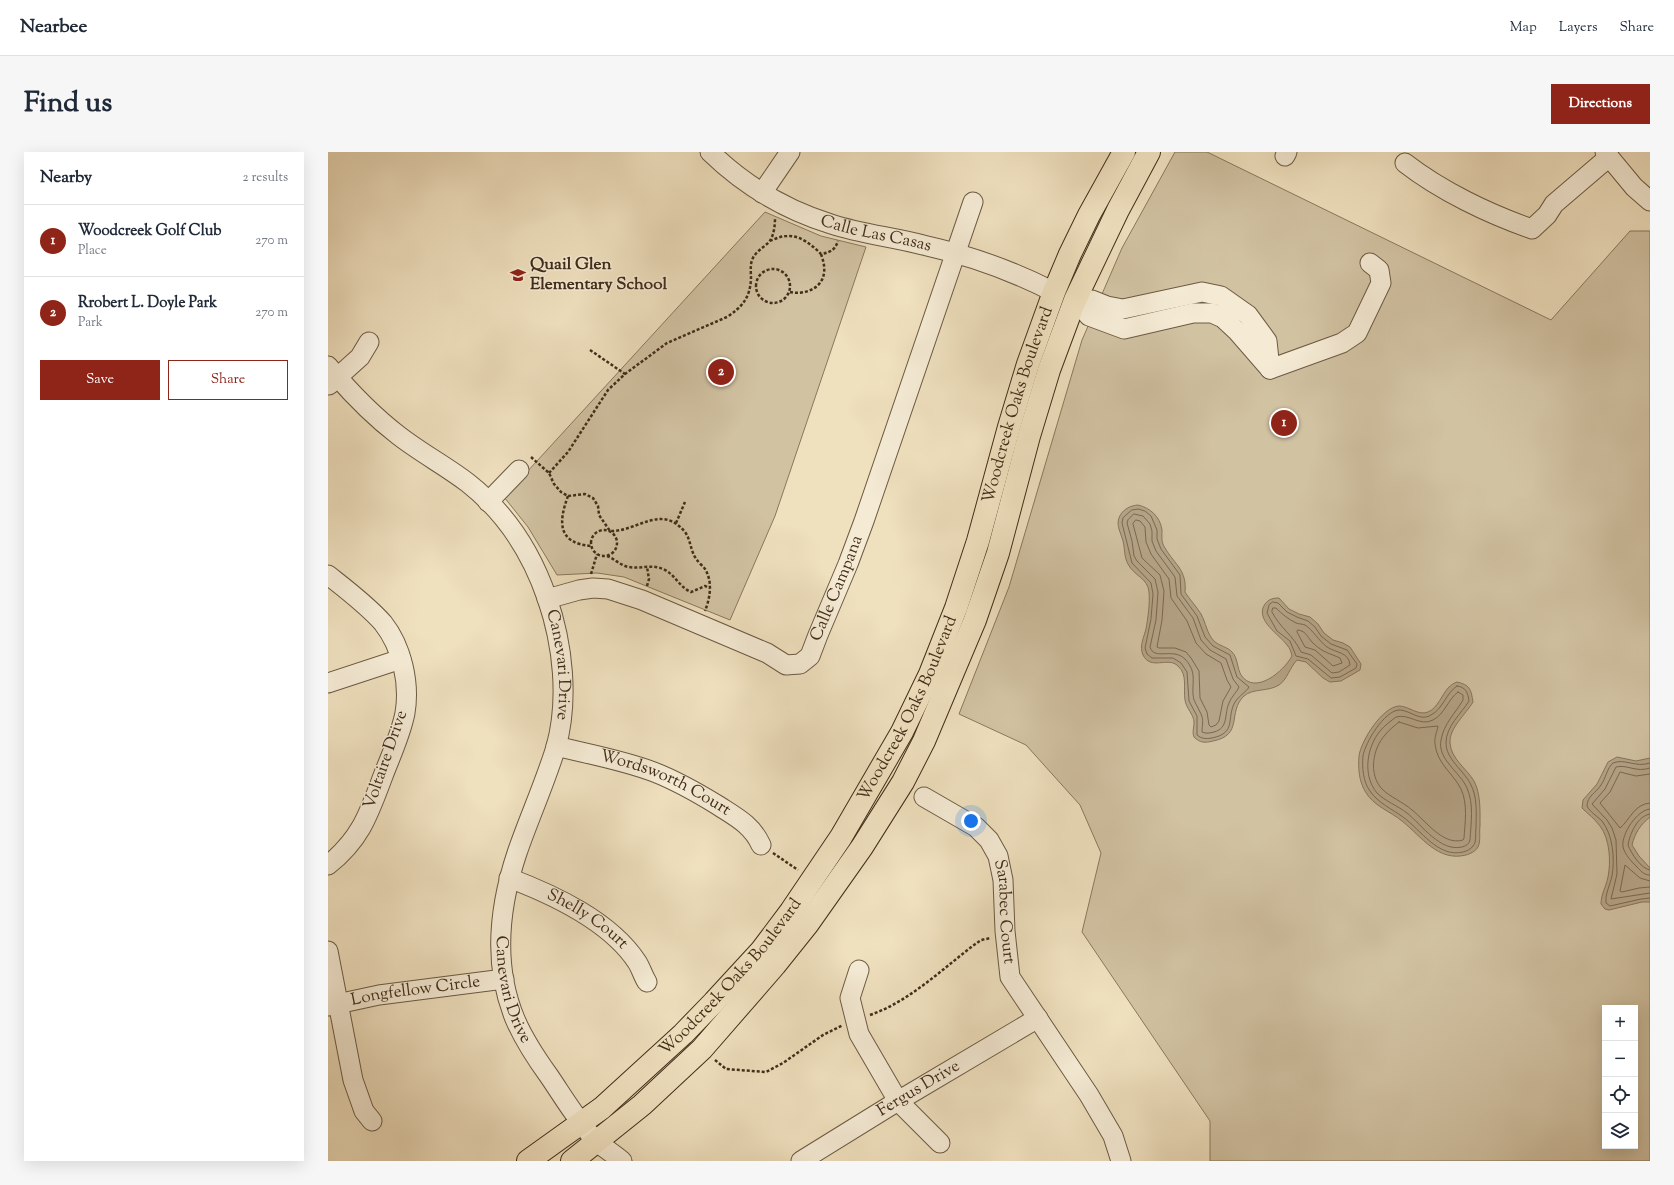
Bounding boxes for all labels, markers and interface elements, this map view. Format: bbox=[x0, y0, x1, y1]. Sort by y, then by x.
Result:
text: Nearbee bbox=[20, 14, 87, 41]
text: Map bbox=[1510, 18, 1537, 38]
text: Layers bbox=[1559, 18, 1597, 38]
text: Share bbox=[1619, 18, 1654, 38]
text: Find us bbox=[24, 84, 112, 124]
button: Directions bbox=[1551, 84, 1650, 124]
text: Nearby bbox=[40, 166, 92, 190]
text: 2 results bbox=[243, 169, 288, 187]
street label: Calle Las Casas bbox=[817, 209, 934, 259]
text: Woodcreek Golf Club bbox=[78, 221, 221, 242]
text: 1 bbox=[51, 232, 55, 250]
text: 270 m bbox=[255, 232, 288, 250]
text: Place bbox=[78, 242, 107, 260]
place label: Quail Glen Elementary School bbox=[530, 253, 667, 297]
school or university icon: Quail Glen Elementary School bbox=[509, 266, 527, 284]
text: Rrobert L. Doyle Park bbox=[78, 293, 217, 314]
street label: Woodcreek Oaks Boulevard bbox=[977, 303, 1060, 506]
text: 2 bbox=[50, 304, 56, 322]
text: 270 m bbox=[255, 304, 288, 322]
text: Park bbox=[78, 314, 103, 332]
pin: 2 bbox=[708, 357, 734, 387]
button: Save bbox=[40, 360, 160, 400]
button: Share bbox=[168, 360, 288, 400]
pin: 1 bbox=[1271, 408, 1297, 438]
street label: Calle Campana bbox=[805, 532, 870, 645]
street label: Canevari Drive bbox=[539, 607, 575, 721]
street label: Woodcreek Oaks Boulevard bbox=[852, 612, 964, 806]
street label: Voltaire Drive bbox=[358, 707, 414, 813]
street label: Wordsworth Court bbox=[597, 745, 735, 823]
your location bbox=[961, 811, 981, 831]
street label: Sarabec Court bbox=[987, 857, 1021, 965]
street label: Shelly Court bbox=[543, 883, 634, 955]
street label: Woodcreek Oaks Boulevard bbox=[654, 893, 808, 1062]
street label: Canevari Drive bbox=[489, 935, 537, 1048]
street label: Longfellow Circle bbox=[349, 970, 482, 1013]
map controls bbox=[1602, 1005, 1638, 1149]
button: + bbox=[1602, 1005, 1638, 1041]
button: − bbox=[1602, 1041, 1638, 1077]
street label: Fergus Drive bbox=[873, 1055, 965, 1123]
button: locate bbox=[1602, 1077, 1638, 1113]
button: layers bbox=[1602, 1113, 1638, 1149]

